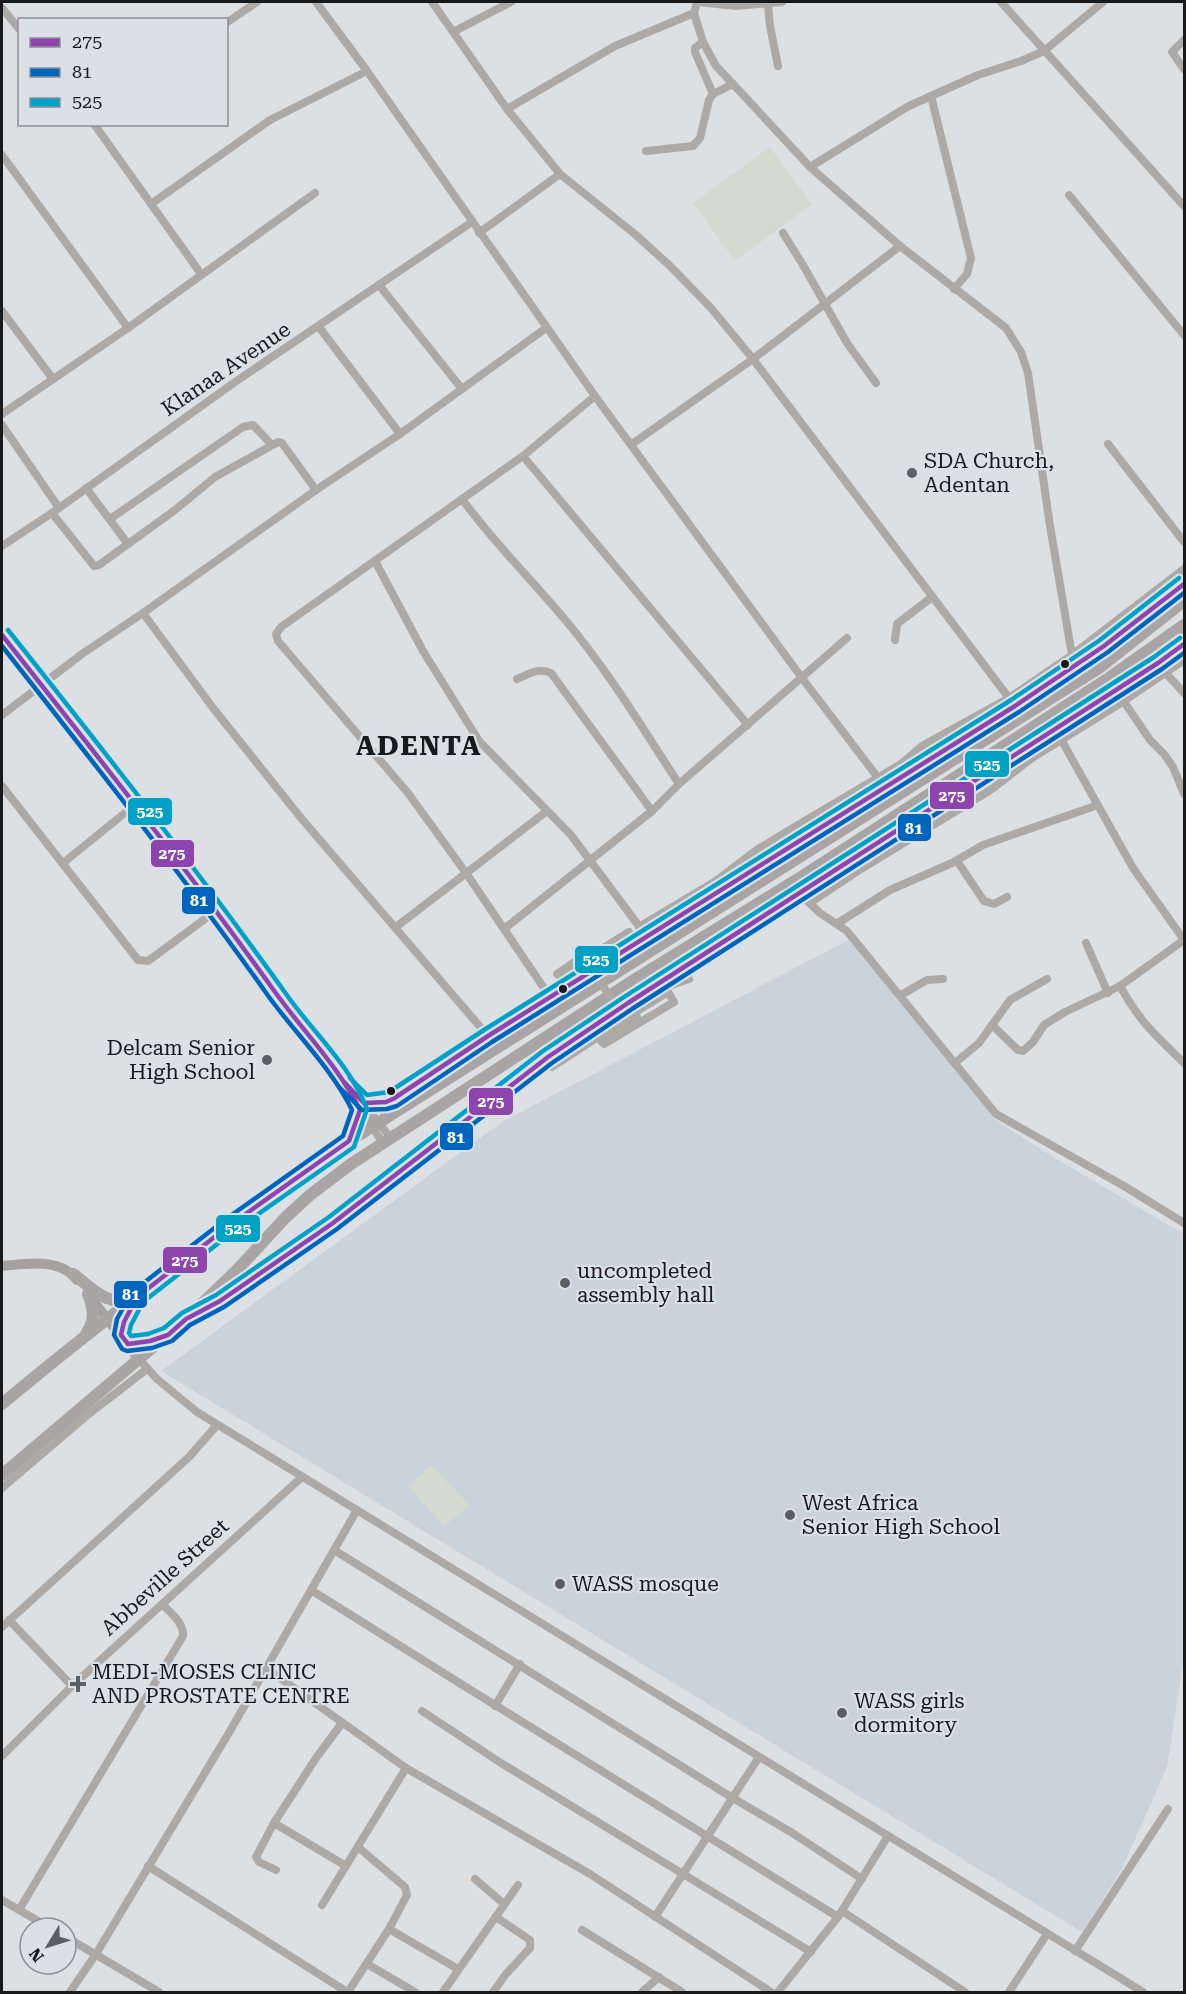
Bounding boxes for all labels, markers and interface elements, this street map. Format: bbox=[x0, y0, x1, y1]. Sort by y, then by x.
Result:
legend bbox=[18, 18, 228, 126]
text: 275 bbox=[72, 31, 102, 52]
text: 81 bbox=[72, 61, 92, 82]
text: 525 bbox=[72, 91, 102, 112]
street label: Klanaa Avenue bbox=[157, 317, 295, 421]
place label: SDA Church, Adentan bbox=[924, 449, 1054, 497]
marker: SDA Church, Adentan bbox=[905, 466, 919, 480]
unlabelled marker bbox=[1059, 658, 1071, 670]
district label: ADENTA bbox=[356, 730, 482, 762]
line badge: 525 bbox=[964, 750, 1010, 778]
text: 525 bbox=[974, 755, 1000, 774]
line badge: 275 bbox=[929, 781, 975, 810]
text: 275 bbox=[939, 786, 965, 805]
line badge: 525 bbox=[127, 797, 173, 826]
text: 525 bbox=[137, 802, 163, 821]
line badge: 81 bbox=[897, 813, 932, 842]
text: 81 bbox=[905, 819, 923, 838]
line badge: 275 bbox=[150, 839, 195, 868]
text: 275 bbox=[159, 844, 185, 863]
line badge: 81 bbox=[181, 886, 216, 915]
text: 81 bbox=[190, 891, 208, 910]
line badge: 525 bbox=[574, 945, 619, 974]
text: 525 bbox=[583, 950, 609, 969]
unlabelled marker bbox=[557, 983, 569, 995]
place label: Delcam Senior High School bbox=[107, 1036, 256, 1084]
marker: Delcam Senior High School bbox=[260, 1053, 274, 1067]
unlabelled marker bbox=[385, 1085, 397, 1097]
line badge: 275 bbox=[468, 1087, 514, 1116]
text: 275 bbox=[478, 1092, 504, 1111]
line badge: 81 bbox=[439, 1122, 474, 1151]
text: 81 bbox=[447, 1128, 465, 1147]
line badge: 525 bbox=[215, 1214, 261, 1243]
text: 525 bbox=[225, 1219, 251, 1238]
line badge: 275 bbox=[162, 1246, 208, 1274]
text: 275 bbox=[172, 1251, 198, 1270]
place label: uncompleted assembly hall bbox=[577, 1259, 715, 1307]
marker: uncompleted assembly hall bbox=[558, 1276, 572, 1290]
line badge: 81 bbox=[113, 1280, 148, 1309]
text: 81 bbox=[122, 1285, 140, 1304]
place label: West Africa Senior High School bbox=[802, 1491, 1000, 1539]
marker: West Africa Senior High School bbox=[783, 1508, 797, 1522]
street label: Abbeville Street bbox=[97, 1514, 233, 1640]
place label: WASS mosque bbox=[572, 1572, 719, 1596]
marker: WASS mosque bbox=[553, 1577, 567, 1591]
place label: MEDI-MOSES CLINIC AND PROSTATE CENTRE bbox=[92, 1660, 350, 1708]
marker: MEDI-MOSES CLINIC AND PROSTATE CENTRE bbox=[69, 1675, 87, 1693]
place label: WASS girls dormitory bbox=[854, 1689, 965, 1737]
marker: WASS girls dormitory bbox=[835, 1706, 849, 1720]
north arrow bbox=[18, 1916, 78, 1976]
text: N bbox=[25, 1944, 48, 1966]

